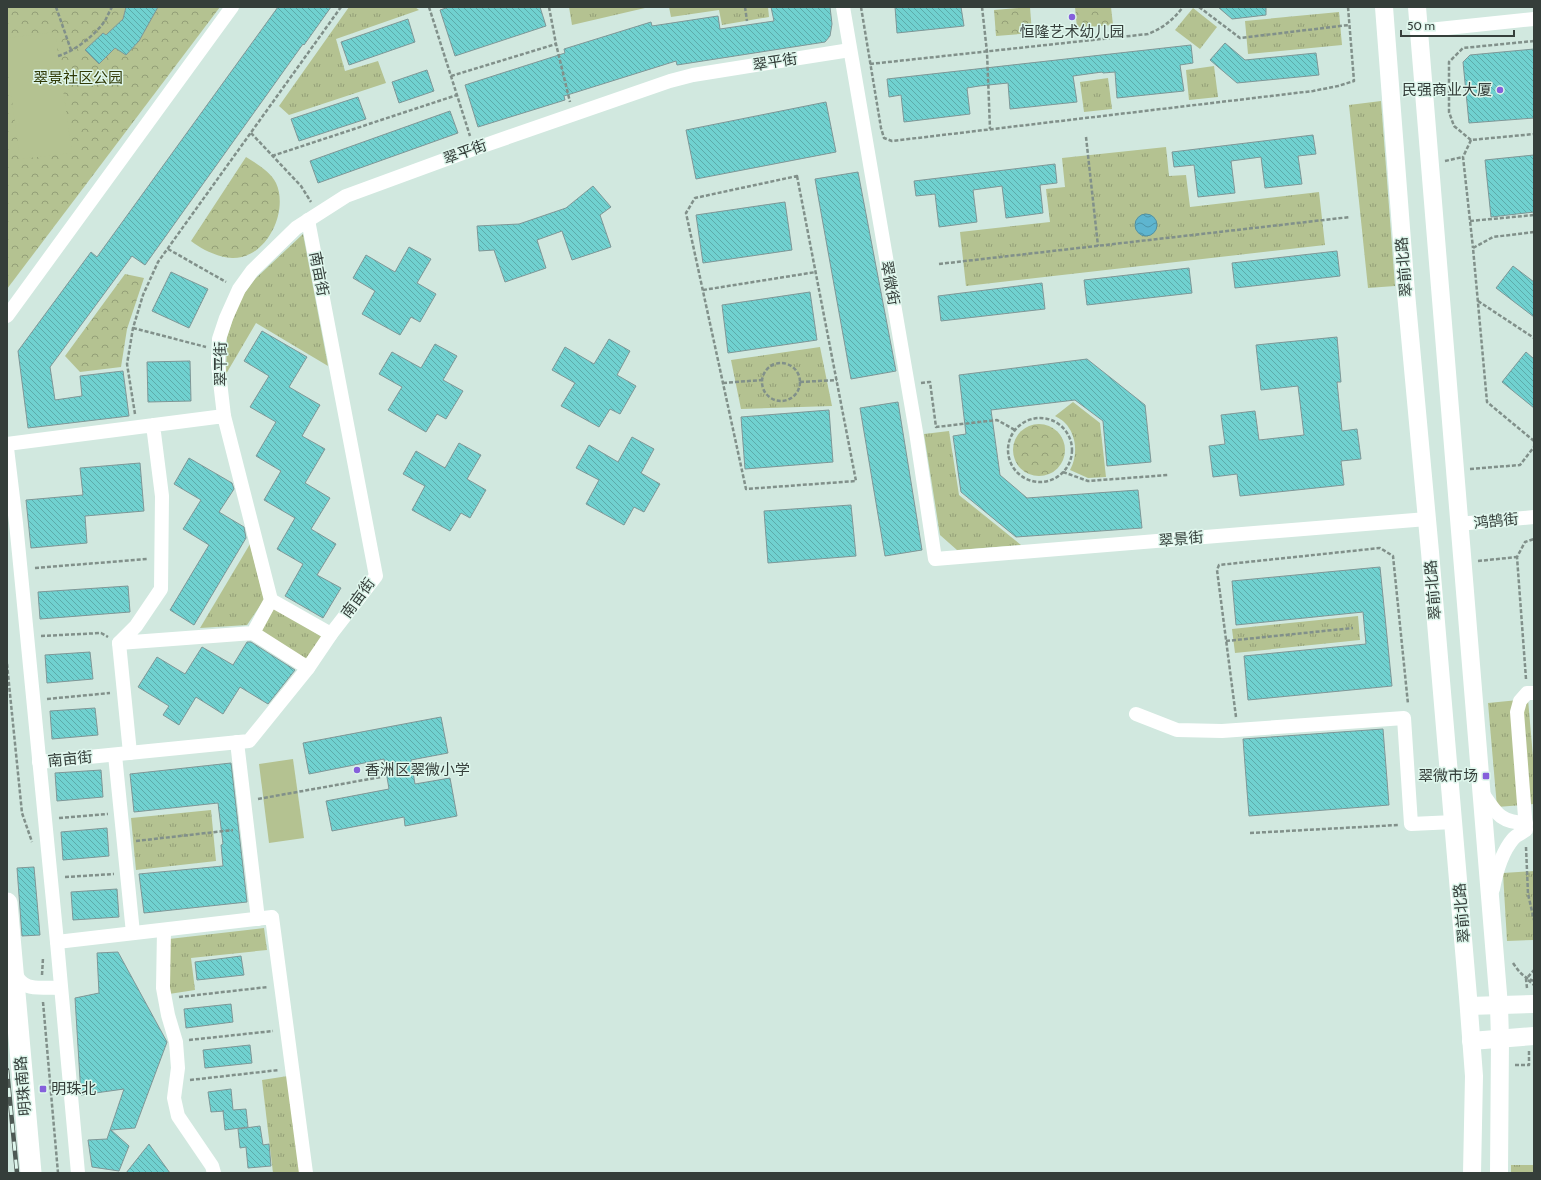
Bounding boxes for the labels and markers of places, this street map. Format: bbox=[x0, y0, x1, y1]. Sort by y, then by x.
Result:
marker: 恒隆艺术幼儿园 bbox=[1067, 12, 1077, 22]
place label: 恒隆艺术幼儿园 bbox=[1019, 23, 1125, 41]
place label: 民强商业大厦 bbox=[1402, 81, 1492, 99]
marker: 民强商业大厦 bbox=[1495, 85, 1505, 95]
place label: 香洲区翠微小学 bbox=[365, 761, 470, 779]
marker: 香洲区翠微小学 bbox=[352, 765, 362, 775]
place label: 翠微市场 bbox=[1418, 767, 1478, 785]
marker: 翠微市场 bbox=[1481, 771, 1491, 781]
place label: 明珠北 bbox=[51, 1080, 96, 1098]
marker: 明珠北 bbox=[38, 1084, 48, 1094]

